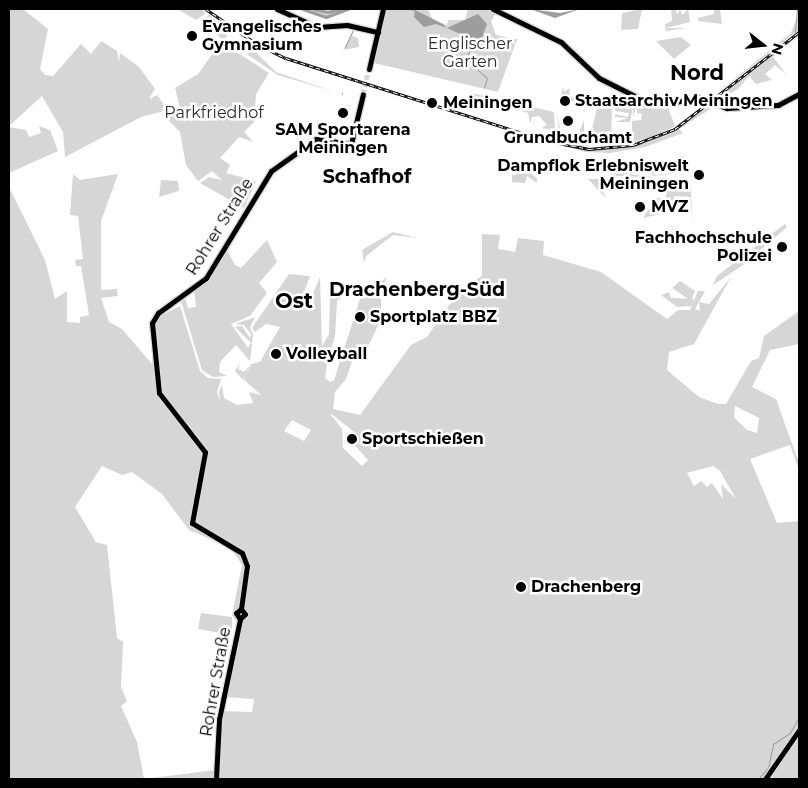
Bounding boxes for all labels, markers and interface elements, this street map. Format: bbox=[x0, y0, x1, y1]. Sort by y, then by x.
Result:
place label: Evangelisches Gymnasium bbox=[202, 17, 321, 55]
north arrow bbox=[738, 20, 788, 70]
marker: Evangelisches Gymnasium bbox=[186, 30, 198, 42]
park label: Englischer Garten bbox=[428, 34, 512, 72]
text: N bbox=[767, 41, 788, 57]
district label: Nord bbox=[670, 60, 724, 86]
place label: Staatsarchiv Meiningen bbox=[575, 91, 773, 111]
place label: Meiningen bbox=[443, 93, 533, 113]
marker: Staatsarchiv Meiningen bbox=[559, 95, 571, 107]
marker: Meiningen bbox=[425, 96, 439, 110]
park label: Parkfriedhof bbox=[164, 103, 264, 123]
marker: SAM Sportarena Meiningen bbox=[337, 107, 349, 119]
marker: Grundbuchamt bbox=[562, 115, 574, 127]
place label: SAM Sportarena Meiningen bbox=[275, 120, 411, 158]
place label: Grundbuchamt bbox=[504, 128, 632, 148]
place label: Dampflok Erlebniswelt Meiningen bbox=[497, 156, 689, 194]
district label: Schafhof bbox=[323, 166, 411, 188]
marker: Dampflok Erlebniswelt Meiningen bbox=[693, 169, 705, 181]
street label: Rohrer Straße bbox=[183, 175, 257, 279]
place label: MVZ bbox=[651, 197, 689, 217]
marker: MVZ bbox=[633, 200, 647, 214]
place label: Fachhochschule Polizei bbox=[635, 228, 772, 266]
marker: Fachhochschule Polizei bbox=[776, 241, 788, 253]
district label: Drachenberg-Süd bbox=[329, 279, 505, 301]
district label: Ost bbox=[275, 288, 313, 314]
place label: Sportplatz BBZ bbox=[370, 307, 497, 327]
marker: Sportplatz BBZ bbox=[354, 311, 366, 323]
place label: Volleyball bbox=[286, 344, 367, 364]
marker: Volleyball bbox=[270, 348, 282, 360]
place label: Sportschießen bbox=[362, 429, 484, 449]
marker: Sportschießen bbox=[346, 433, 358, 445]
place label: Drachenberg bbox=[531, 577, 641, 597]
marker: Drachenberg bbox=[515, 581, 527, 593]
street label: Rohrer Straße bbox=[197, 626, 235, 738]

